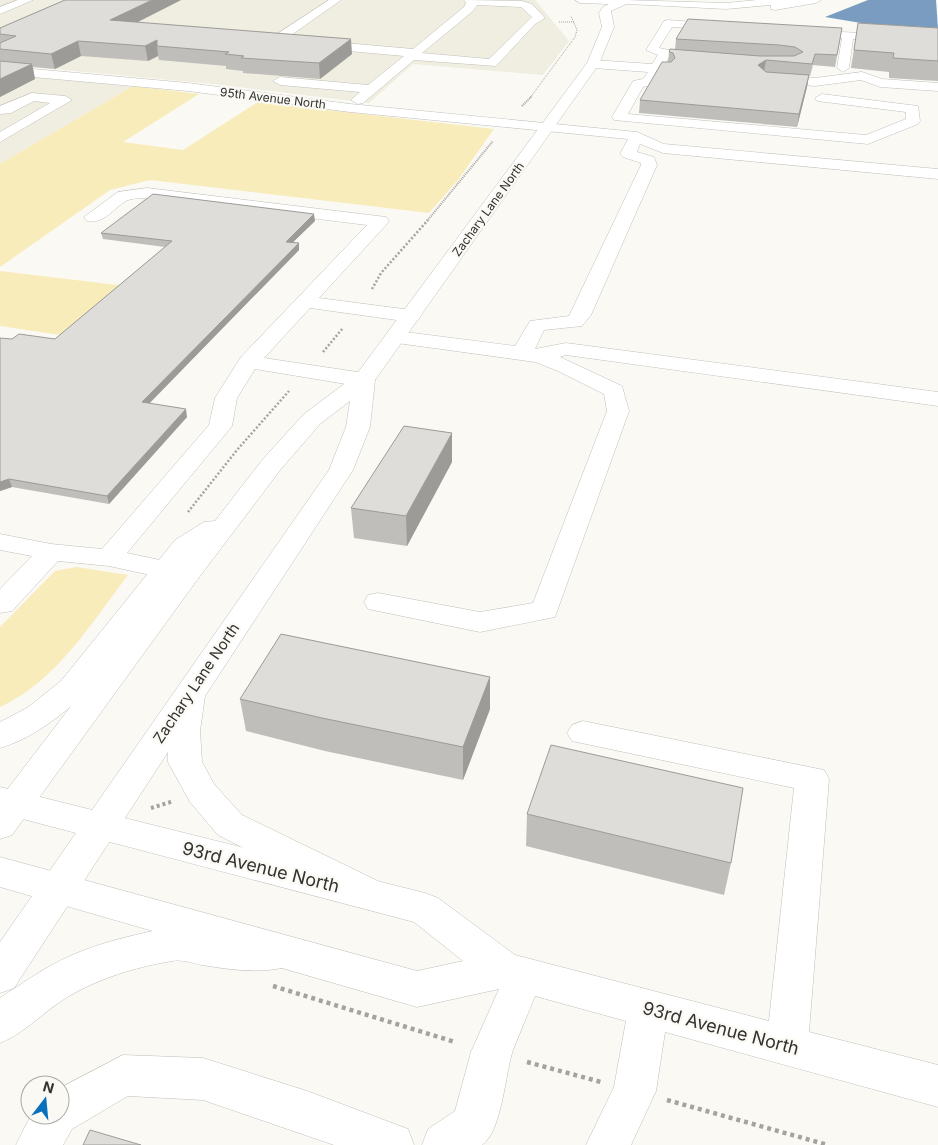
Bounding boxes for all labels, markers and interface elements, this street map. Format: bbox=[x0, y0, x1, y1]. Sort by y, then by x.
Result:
street label: 95th Avenue North bbox=[219, 84, 327, 112]
street label: Zachary Lane North bbox=[449, 159, 527, 259]
street label: Zachary Lane North bbox=[149, 619, 243, 747]
street label: 93rd Avenue North bbox=[180, 837, 342, 897]
street label: 93rd Avenue North bbox=[640, 997, 802, 1059]
north arrow bbox=[20, 1075, 70, 1125]
text: N bbox=[41, 1077, 56, 1097]

